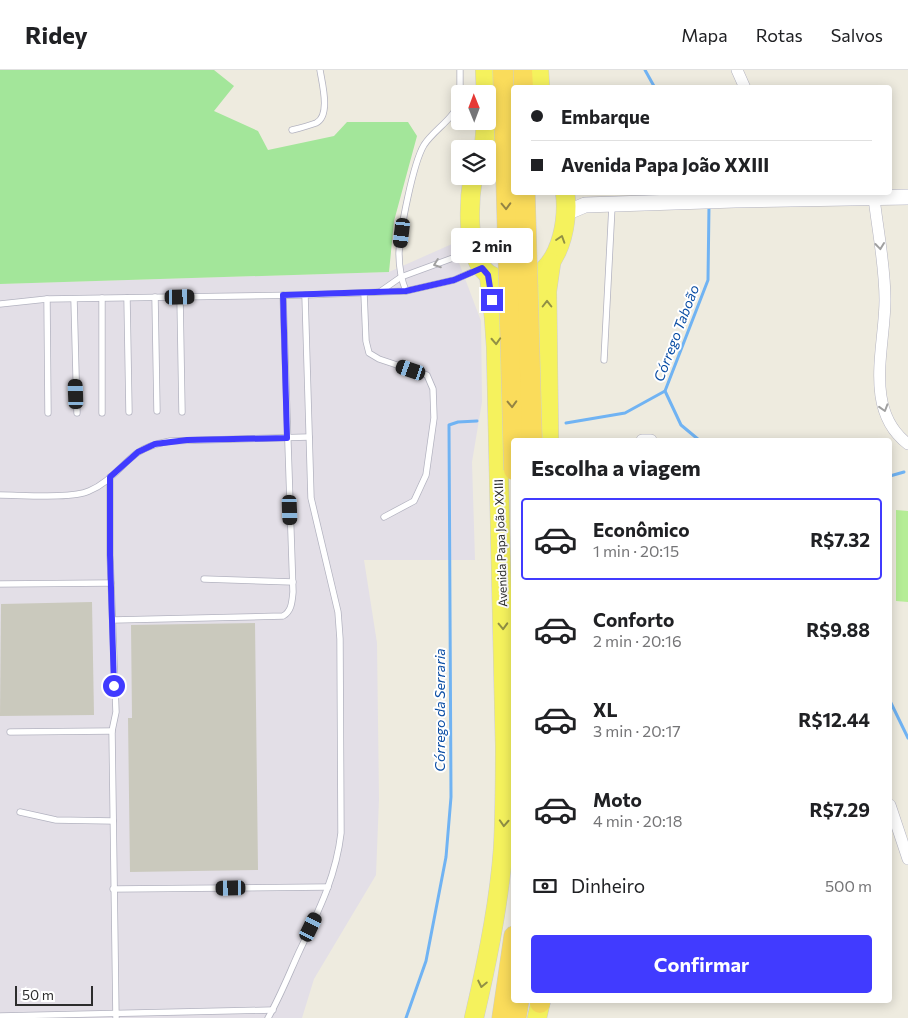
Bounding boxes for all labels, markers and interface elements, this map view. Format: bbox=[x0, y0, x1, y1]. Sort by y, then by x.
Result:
text: Ridey bbox=[25, 20, 88, 49]
text: Mapa bbox=[681, 24, 728, 46]
text: Rotas bbox=[756, 24, 803, 46]
text: Salvos bbox=[831, 24, 883, 46]
north arrow bbox=[451, 85, 496, 130]
map controls bbox=[451, 85, 496, 185]
text: Embarque bbox=[561, 105, 650, 128]
button: layers bbox=[451, 140, 496, 185]
text: Avenida Papa João XXIII bbox=[561, 153, 769, 176]
one-way arrow bbox=[501, 202, 512, 210]
car bbox=[392, 217, 411, 249]
callout: 2 min bbox=[451, 228, 533, 262]
one-way arrow bbox=[555, 235, 565, 244]
text: 2 min bbox=[472, 236, 512, 255]
one-way arrow bbox=[874, 242, 885, 250]
one-way arrow bbox=[433, 258, 442, 268]
water label: Córrego Taboão bbox=[650, 282, 702, 384]
car bbox=[164, 289, 195, 305]
route end bbox=[481, 289, 503, 311]
one-way arrow bbox=[542, 300, 552, 308]
one-way arrow bbox=[490, 337, 501, 345]
car bbox=[394, 358, 427, 382]
car bbox=[67, 379, 84, 409]
one-way arrow bbox=[507, 400, 517, 408]
one-way arrow bbox=[878, 403, 888, 411]
text: Escolha a viagem bbox=[531, 454, 701, 481]
street label: Avenida Papa João XXIII bbox=[491, 479, 510, 607]
car bbox=[281, 495, 298, 525]
icon: car bbox=[533, 517, 578, 562]
text: Econômico bbox=[593, 518, 690, 541]
text: R$7.32 bbox=[810, 528, 870, 551]
text: 1 min · 20:15 bbox=[593, 541, 679, 560]
icon: car bbox=[533, 607, 578, 652]
text: Conforto bbox=[593, 608, 674, 631]
text: R$9.88 bbox=[806, 618, 870, 641]
one-way arrow bbox=[497, 622, 508, 630]
text: 2 min · 20:16 bbox=[593, 631, 682, 650]
water label: Córrego da Serraria bbox=[431, 648, 448, 772]
route start bbox=[103, 675, 125, 697]
icon: car bbox=[533, 697, 578, 742]
text: XL bbox=[593, 698, 618, 721]
text: R$12.44 bbox=[798, 708, 870, 731]
text: 3 min · 20:17 bbox=[593, 721, 681, 740]
icon: car bbox=[533, 787, 578, 832]
text: Moto bbox=[593, 788, 642, 811]
text: R$7.29 bbox=[810, 798, 870, 821]
text: 4 min · 20:18 bbox=[593, 811, 682, 830]
one-way arrow bbox=[499, 820, 509, 827]
icon: cash bbox=[531, 872, 559, 900]
text: Dinheiro bbox=[571, 874, 645, 897]
text: 500 m bbox=[825, 876, 872, 895]
car bbox=[215, 880, 246, 896]
car bbox=[297, 910, 324, 944]
button: Confirmar bbox=[531, 935, 872, 993]
one-way arrow bbox=[477, 979, 488, 988]
scale bar bbox=[15, 983, 92, 1006]
text: 50 m bbox=[22, 986, 54, 1003]

